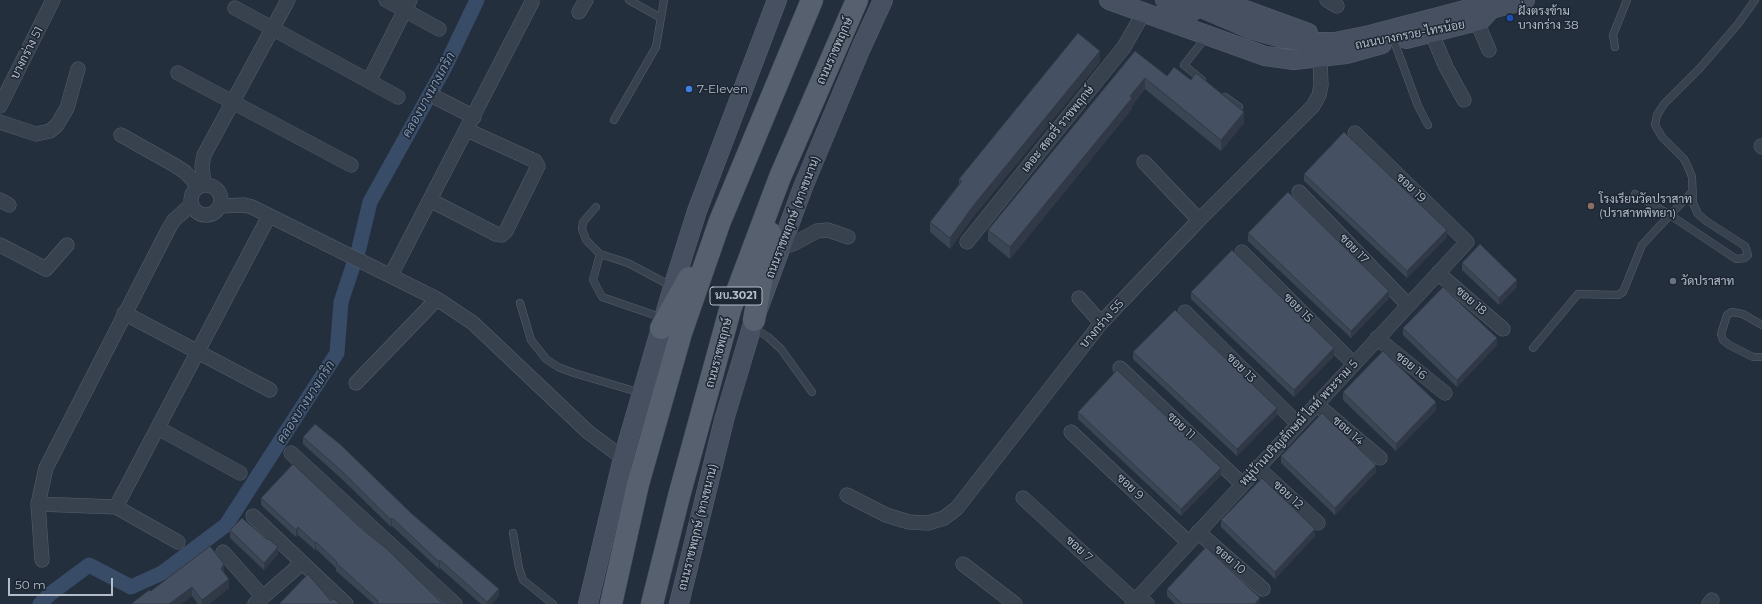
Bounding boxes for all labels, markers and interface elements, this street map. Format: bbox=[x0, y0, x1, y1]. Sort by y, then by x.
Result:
place label: ฝั่งตรงข้าม บางกร่าง 38 bbox=[1518, 4, 1579, 32]
marker: ฝั่งตรงข้าม บางกร่าง 38 bbox=[1505, 13, 1515, 23]
street label: ถนนราชพฤกษ์ bbox=[814, 15, 856, 87]
street label: ถนนบางกรวย-ไทรน้อย bbox=[1354, 17, 1466, 53]
street label: บางกร่าง 51 bbox=[8, 24, 46, 82]
water label: คลองบางนางเกริก bbox=[399, 50, 459, 140]
place label: 7-Eleven bbox=[697, 82, 748, 96]
street label: เดอะ สตอรี่ ราชพฤกษ์ bbox=[1019, 83, 1097, 175]
marker: 7-Eleven bbox=[684, 84, 694, 94]
street label: ถนนราชพฤกษ์ (ทางขนาน) bbox=[763, 154, 823, 280]
street label: ซอย 19 bbox=[1393, 170, 1429, 206]
place label: โรงเรียนวัดปราสาท (ปราสาทพิทยา) bbox=[1599, 192, 1692, 220]
marker: โรงเรียนวัดปราสาท (ปราสาทพิทยา) bbox=[1586, 201, 1596, 211]
street label: ซอย 17 bbox=[1336, 231, 1372, 267]
place label: วัดปราสาท bbox=[1681, 274, 1734, 288]
marker: วัดปราสาท bbox=[1668, 276, 1678, 286]
street label: ซอย 18 bbox=[1453, 284, 1489, 318]
road number: นบ.3021 bbox=[710, 287, 762, 305]
street label: ซอย 15 bbox=[1280, 290, 1316, 326]
street label: บางกร่าง 55 bbox=[1077, 297, 1127, 351]
street label: ถนนราชพฤกษ์ bbox=[703, 316, 735, 390]
street label: ซอย 16 bbox=[1392, 349, 1430, 383]
street label: ซอย 13 bbox=[1223, 350, 1259, 386]
street label: หมู่บ้านปริญลักษณ์ ไลท์ พระราม 5 bbox=[1237, 357, 1361, 489]
water label: คลองบางนางเกริก bbox=[274, 358, 338, 446]
street label: ซอย 11 bbox=[1164, 409, 1198, 443]
street label: ซอย 14 bbox=[1329, 414, 1367, 448]
street label: ถนนราชพฤกษ์ (ทางขนาน) bbox=[675, 462, 721, 592]
street label: ซอย 9 bbox=[1113, 471, 1147, 503]
street label: ซอย 12 bbox=[1270, 478, 1306, 512]
street label: ซอย 7 bbox=[1062, 533, 1096, 565]
street label: ซอย 10 bbox=[1211, 543, 1249, 577]
scale bar bbox=[10, 570, 115, 596]
text: 50 m bbox=[15, 577, 46, 592]

